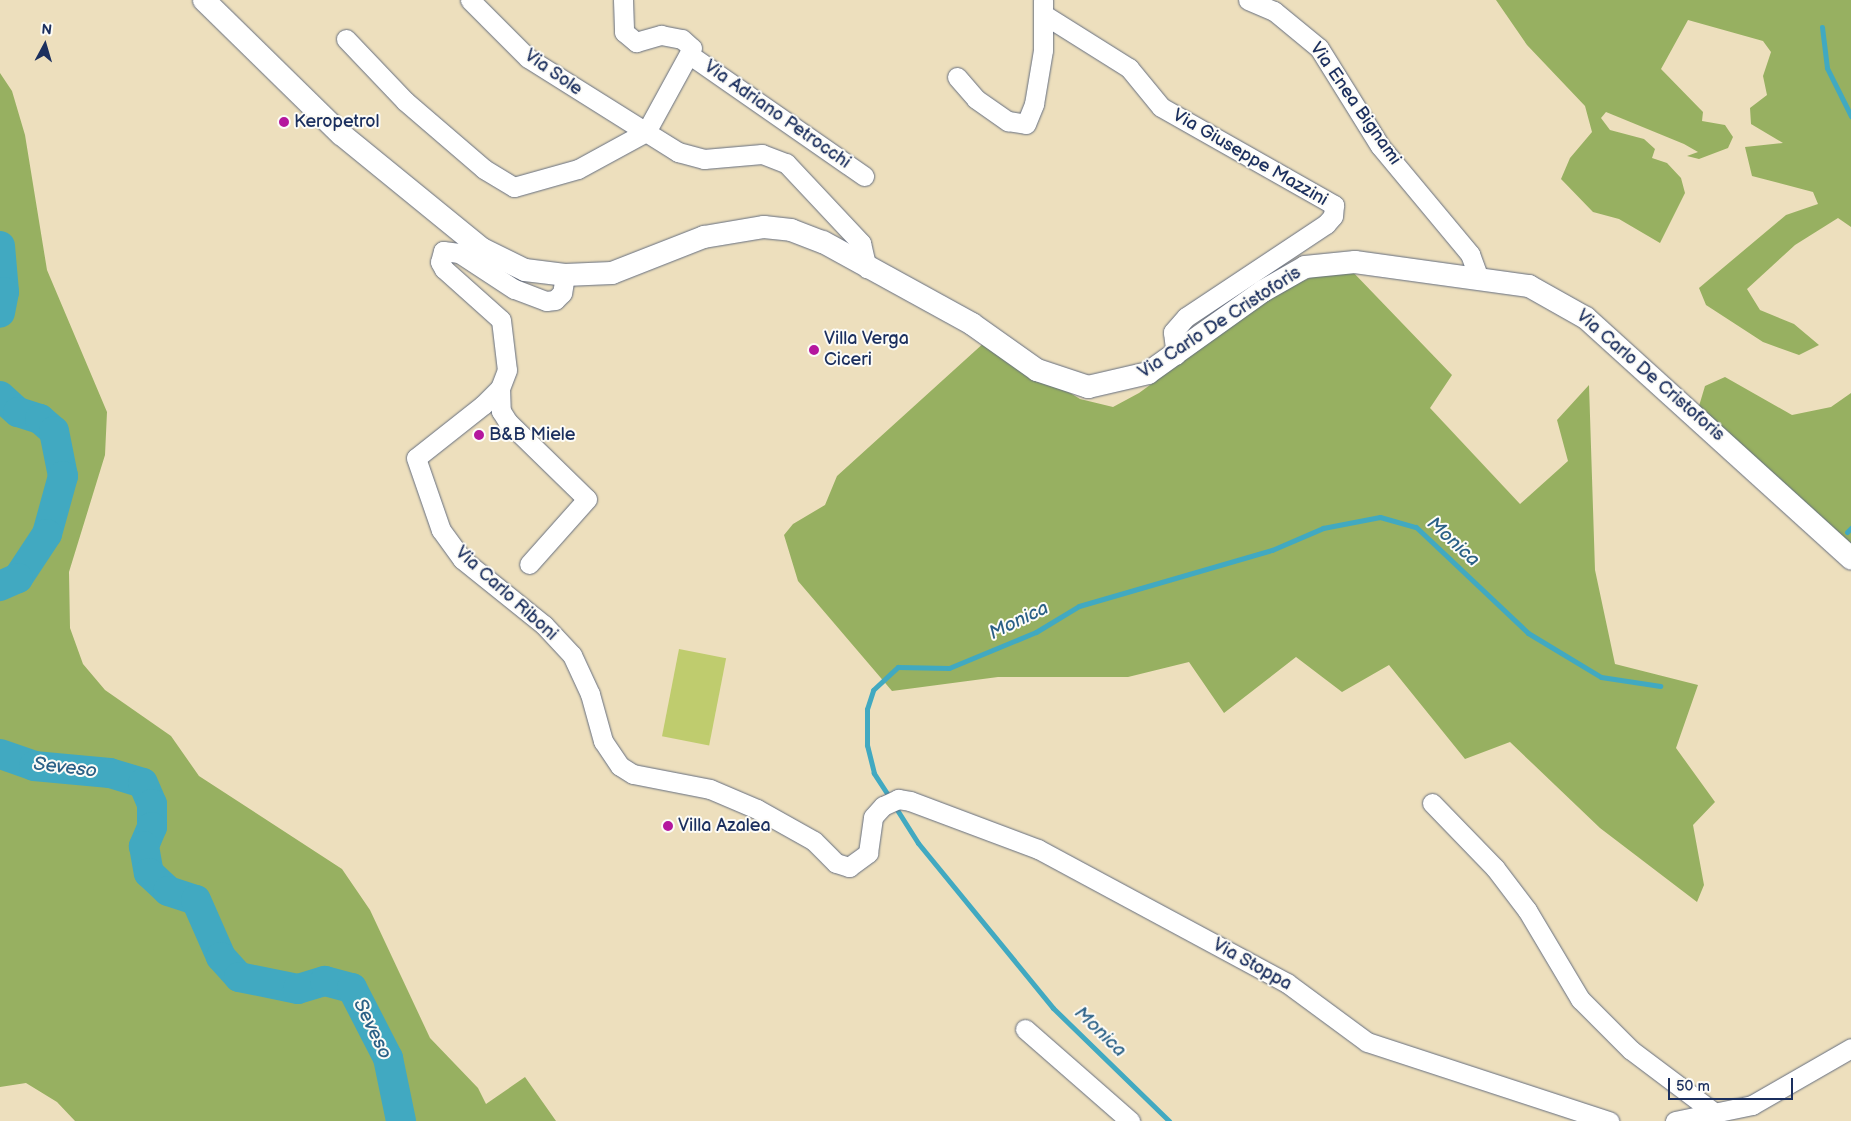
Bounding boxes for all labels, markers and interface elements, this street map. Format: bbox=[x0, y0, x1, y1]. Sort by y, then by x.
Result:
north arrow bbox=[20, 20, 70, 70]
text: N bbox=[40, 21, 53, 39]
street label: Via Enea Bignami bbox=[1305, 39, 1405, 169]
street label: Via Sole bbox=[520, 45, 586, 101]
street label: Via Adriano Petrocchi bbox=[700, 56, 854, 174]
street label: Via Giuseppe Mazzini bbox=[1169, 105, 1331, 211]
place label: Keropetrol bbox=[294, 111, 379, 133]
marker: Keropetrol bbox=[278, 116, 290, 128]
street label: Via Carlo De Cristoforis bbox=[1135, 262, 1305, 384]
street label: Via Carlo De Cristoforis bbox=[1571, 306, 1729, 446]
place label: Villa Verga Ciceri bbox=[824, 329, 909, 372]
marker: Villa Verga Ciceri bbox=[808, 344, 820, 356]
place label: B&B Miele bbox=[489, 424, 575, 446]
marker: B&B Miele bbox=[473, 429, 485, 441]
water label: Monica bbox=[1422, 512, 1484, 572]
street label: Via Carlo Riboni bbox=[450, 542, 562, 646]
water label: Monica bbox=[986, 597, 1052, 645]
water label: Seveso bbox=[32, 753, 98, 783]
place label: Villa Azalea bbox=[678, 815, 771, 837]
marker: Villa Azalea bbox=[662, 820, 674, 832]
street label: Via Stoppa bbox=[1208, 934, 1296, 996]
water label: Seveso bbox=[348, 995, 396, 1063]
water label: Monica bbox=[1069, 1002, 1131, 1062]
scale bar bbox=[1671, 1068, 1796, 1100]
text: 50 m bbox=[1676, 1077, 1710, 1096]

